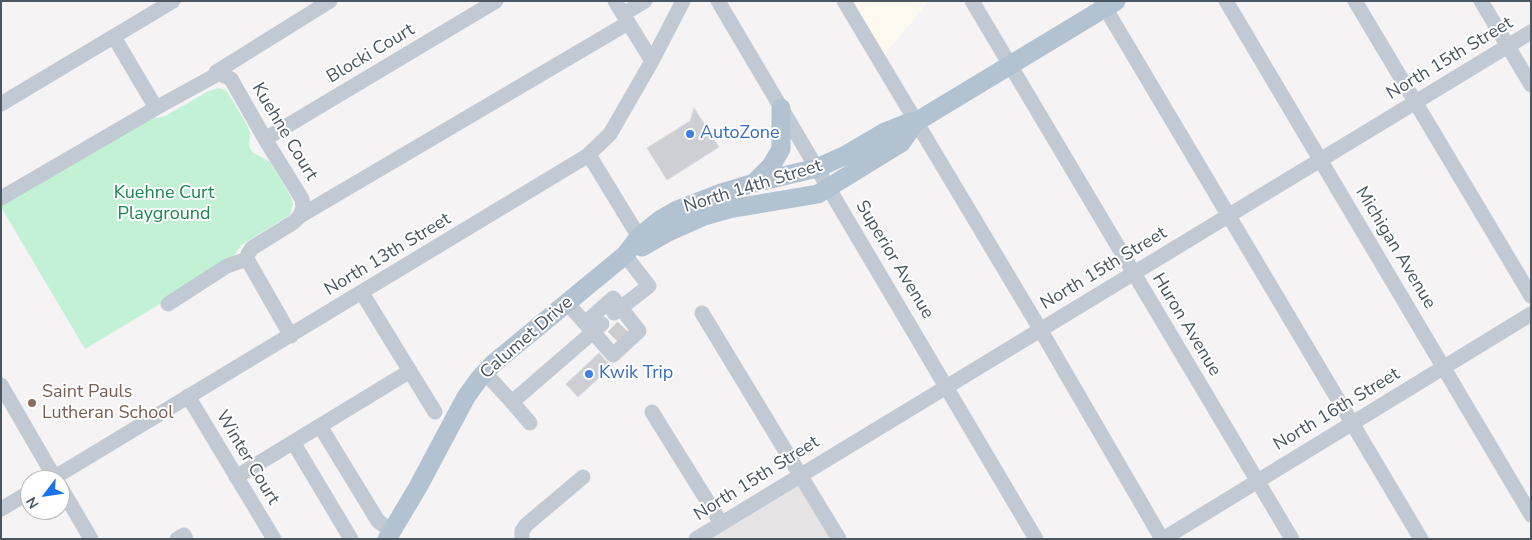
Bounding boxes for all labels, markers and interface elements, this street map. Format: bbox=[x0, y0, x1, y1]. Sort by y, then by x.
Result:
street label: North 15th Street bbox=[1383, 13, 1517, 105]
street label: Blocki Court bbox=[323, 19, 419, 89]
street label: Kuehne Court bbox=[246, 79, 322, 185]
place label: AutoZone bbox=[700, 123, 780, 145]
marker: AutoZone bbox=[684, 128, 696, 140]
street label: North 14th Street bbox=[681, 156, 825, 218]
park label: Kuehne Curt Playground bbox=[114, 183, 214, 225]
street label: Michigan Avenue bbox=[1350, 183, 1440, 313]
street label: Superior Avenue bbox=[850, 197, 938, 323]
street label: North 13th Street bbox=[321, 209, 455, 301]
street label: North 15th Street bbox=[1037, 223, 1171, 315]
street label: Huron Avenue bbox=[1147, 270, 1225, 380]
street label: Calumet Drive bbox=[476, 292, 578, 384]
place label: Kwik Trip bbox=[599, 363, 673, 385]
street label: North 16th Street bbox=[1270, 364, 1404, 456]
marker: Kwik Trip bbox=[583, 368, 595, 380]
place label: Saint Pauls Lutheran School bbox=[42, 382, 174, 424]
marker: Saint Pauls Lutheran School bbox=[26, 397, 38, 409]
street label: Winter Court bbox=[210, 407, 284, 509]
street label: North 15th Street bbox=[691, 432, 823, 526]
north arrow bbox=[20, 470, 70, 520]
text: N bbox=[22, 493, 43, 512]

